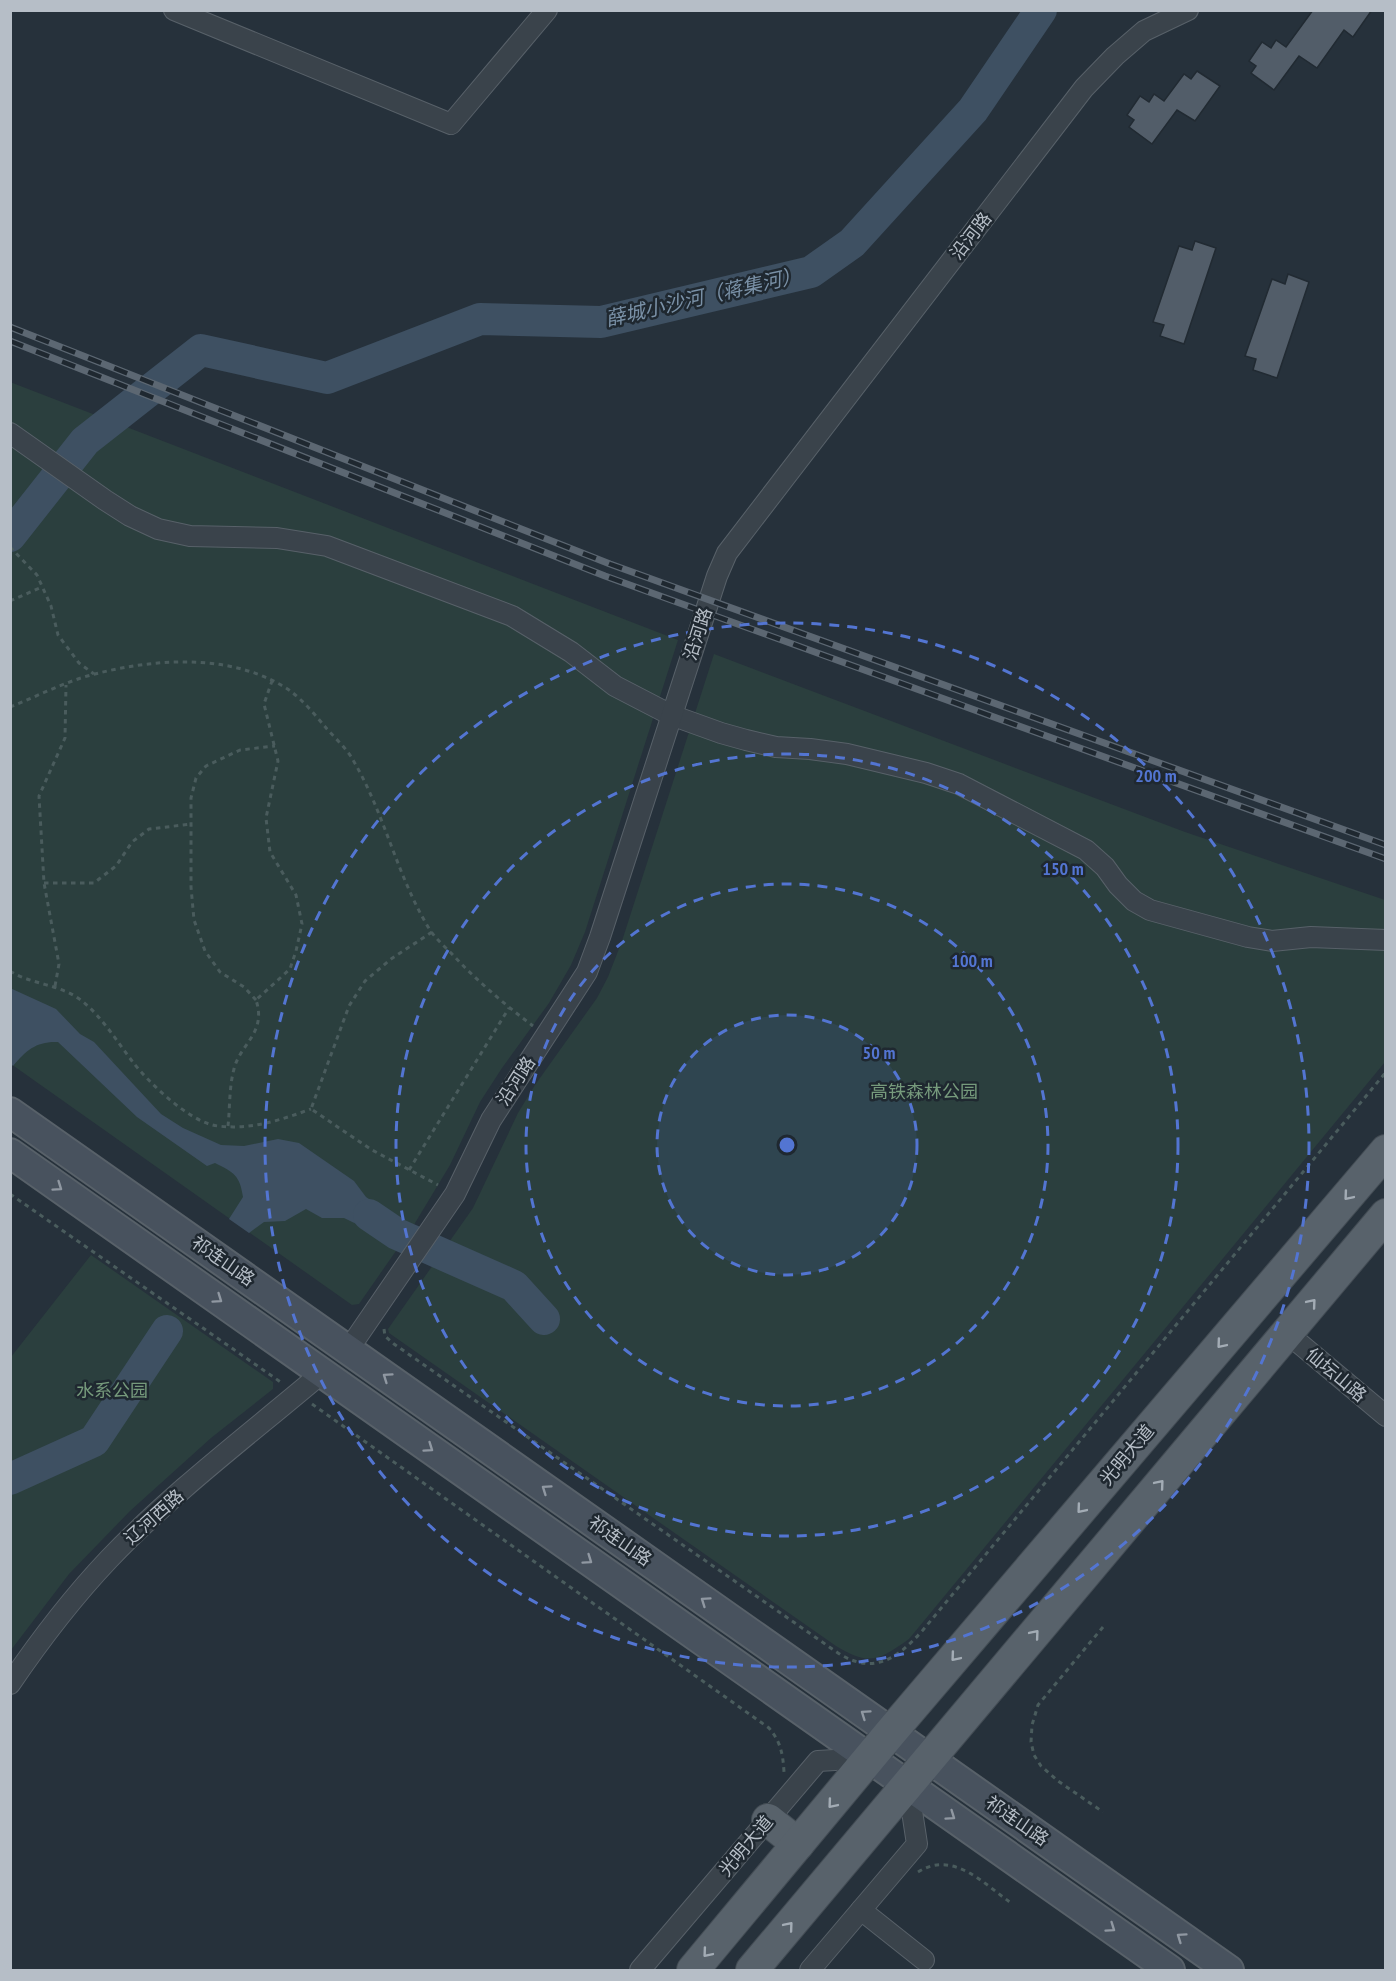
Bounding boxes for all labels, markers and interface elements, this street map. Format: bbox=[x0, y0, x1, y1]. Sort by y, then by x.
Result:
street label: 沿河路 bbox=[945, 207, 996, 264]
water label: 薛城小沙河（蒋集河） bbox=[603, 262, 803, 332]
street label: 沿河路 bbox=[678, 605, 717, 663]
text: 200 m bbox=[1135, 764, 1177, 787]
text: 150 m bbox=[1042, 857, 1084, 880]
text: 100 m bbox=[951, 949, 993, 972]
text: 50 m bbox=[863, 1041, 895, 1064]
street label: 沿河路 bbox=[491, 1052, 540, 1110]
park label: 高铁森林公园 bbox=[870, 1080, 978, 1103]
centre of rings bbox=[777, 1135, 797, 1155]
one-way arrow bbox=[52, 1180, 63, 1191]
one-way arrow bbox=[1344, 1189, 1355, 1200]
street label: 祁连山路 bbox=[187, 1231, 259, 1291]
one-way arrow bbox=[211, 1292, 222, 1303]
one-way arrow bbox=[1305, 1299, 1316, 1310]
one-way arrow bbox=[1218, 1337, 1229, 1348]
street label: 仙坛山路 bbox=[1301, 1343, 1371, 1407]
one-way arrow bbox=[382, 1373, 393, 1384]
park label: 水系公园 bbox=[76, 1379, 148, 1402]
street label: 光明大道 bbox=[1095, 1420, 1159, 1490]
one-way arrow bbox=[422, 1441, 433, 1452]
one-way arrow bbox=[1153, 1480, 1164, 1491]
street label: 辽河西路 bbox=[119, 1484, 188, 1549]
one-way arrow bbox=[542, 1485, 553, 1496]
one-way arrow bbox=[1078, 1502, 1089, 1513]
street label: 祁连山路 bbox=[584, 1511, 656, 1571]
one-way arrow bbox=[581, 1553, 592, 1564]
one-way arrow bbox=[701, 1597, 712, 1608]
one-way arrow bbox=[1027, 1630, 1038, 1641]
one-way arrow bbox=[951, 1650, 962, 1661]
one-way arrow bbox=[860, 1710, 871, 1721]
street label: 祁连山路 bbox=[981, 1791, 1053, 1851]
one-way arrow bbox=[829, 1797, 840, 1808]
one-way arrow bbox=[945, 1809, 956, 1820]
street label: 光明大道 bbox=[714, 1811, 778, 1881]
one-way arrow bbox=[1104, 1921, 1115, 1932]
one-way arrow bbox=[782, 1922, 793, 1933]
one-way arrow bbox=[1177, 1933, 1188, 1944]
one-way arrow bbox=[703, 1946, 714, 1957]

